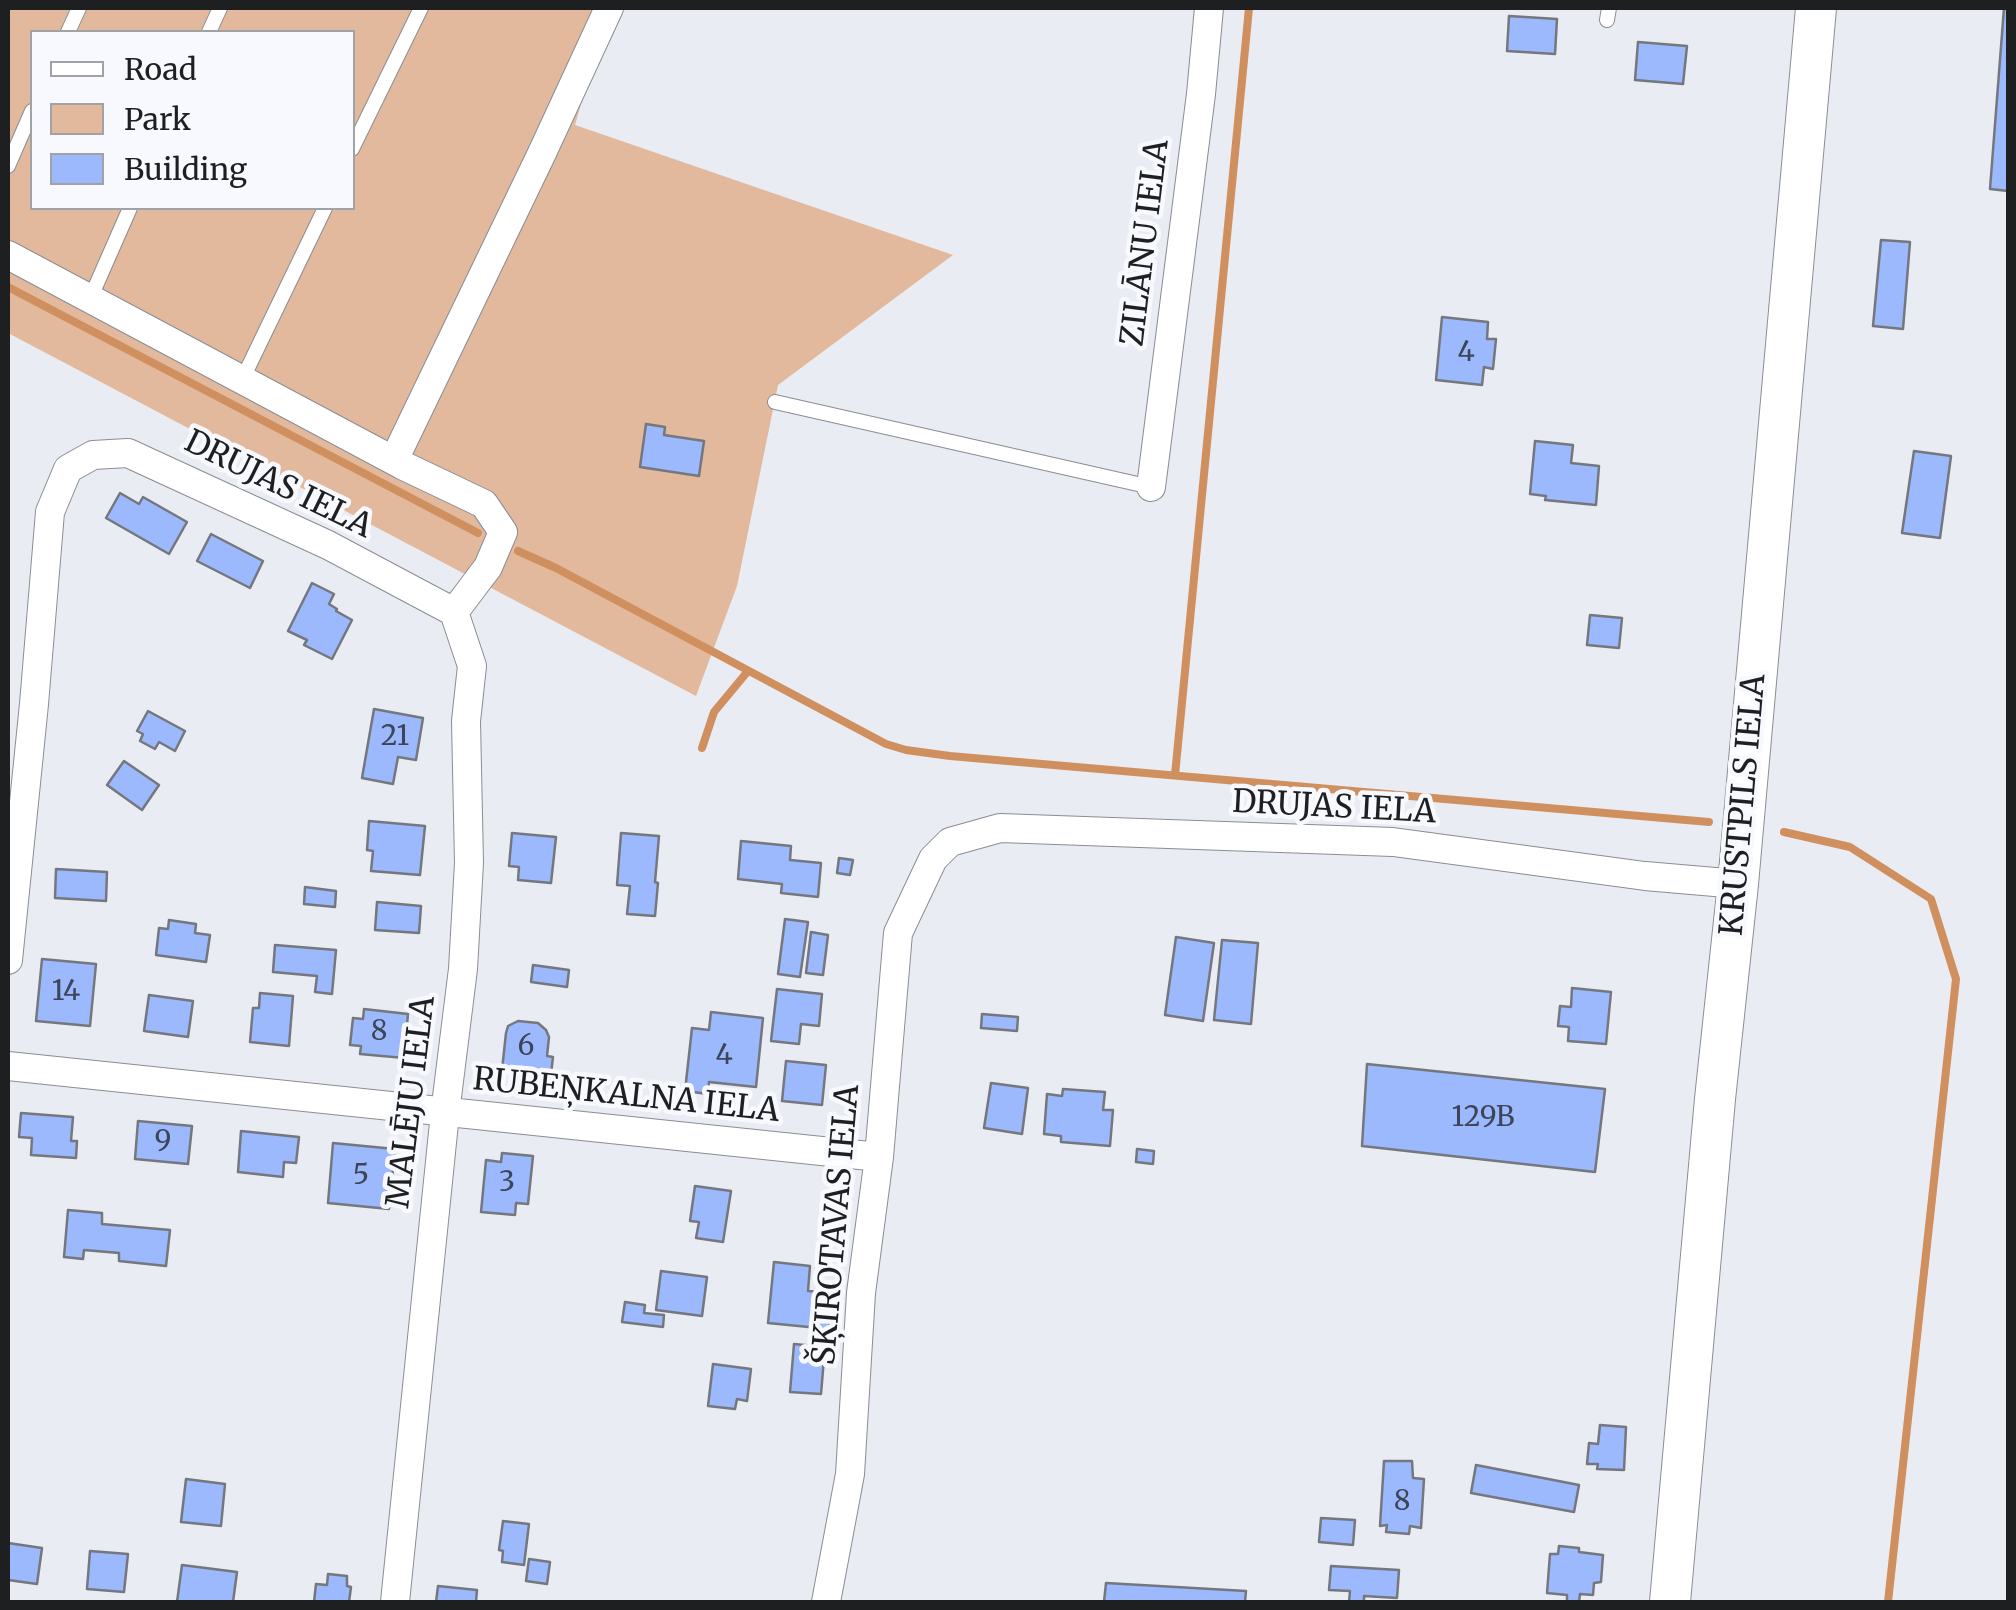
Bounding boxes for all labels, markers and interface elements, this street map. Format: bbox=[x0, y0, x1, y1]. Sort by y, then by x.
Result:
legend bbox=[30, 30, 355, 210]
text: Road bbox=[124, 50, 197, 88]
text: Park bbox=[124, 100, 191, 138]
street label: ZILĀNU IELA bbox=[1114, 138, 1178, 348]
text: Building bbox=[124, 150, 247, 188]
house number: 4 bbox=[1457, 336, 1475, 370]
street label: DRUJAS IELA bbox=[178, 423, 378, 547]
street label: KRUSTPILS IELA bbox=[1713, 673, 1775, 937]
house number: 21 bbox=[381, 720, 409, 754]
street label: DRUJAS IELA bbox=[1231, 783, 1437, 833]
house number: 14 bbox=[52, 975, 80, 1009]
street label: MALĒJU IELA bbox=[380, 994, 444, 1210]
house number: 8 bbox=[371, 1015, 387, 1049]
house number: 6 bbox=[518, 1030, 534, 1064]
house number: 4 bbox=[715, 1039, 733, 1073]
street label: RUBEŅKALNA IELA bbox=[471, 1061, 781, 1131]
street label: ŠĶIROTAVAS IELA bbox=[806, 1083, 868, 1367]
house number: 129B bbox=[1451, 1101, 1515, 1135]
house number: 9 bbox=[155, 1125, 171, 1159]
house number: 5 bbox=[353, 1159, 369, 1193]
house number: 3 bbox=[499, 1166, 515, 1200]
house number: 8 bbox=[1394, 1485, 1410, 1519]

